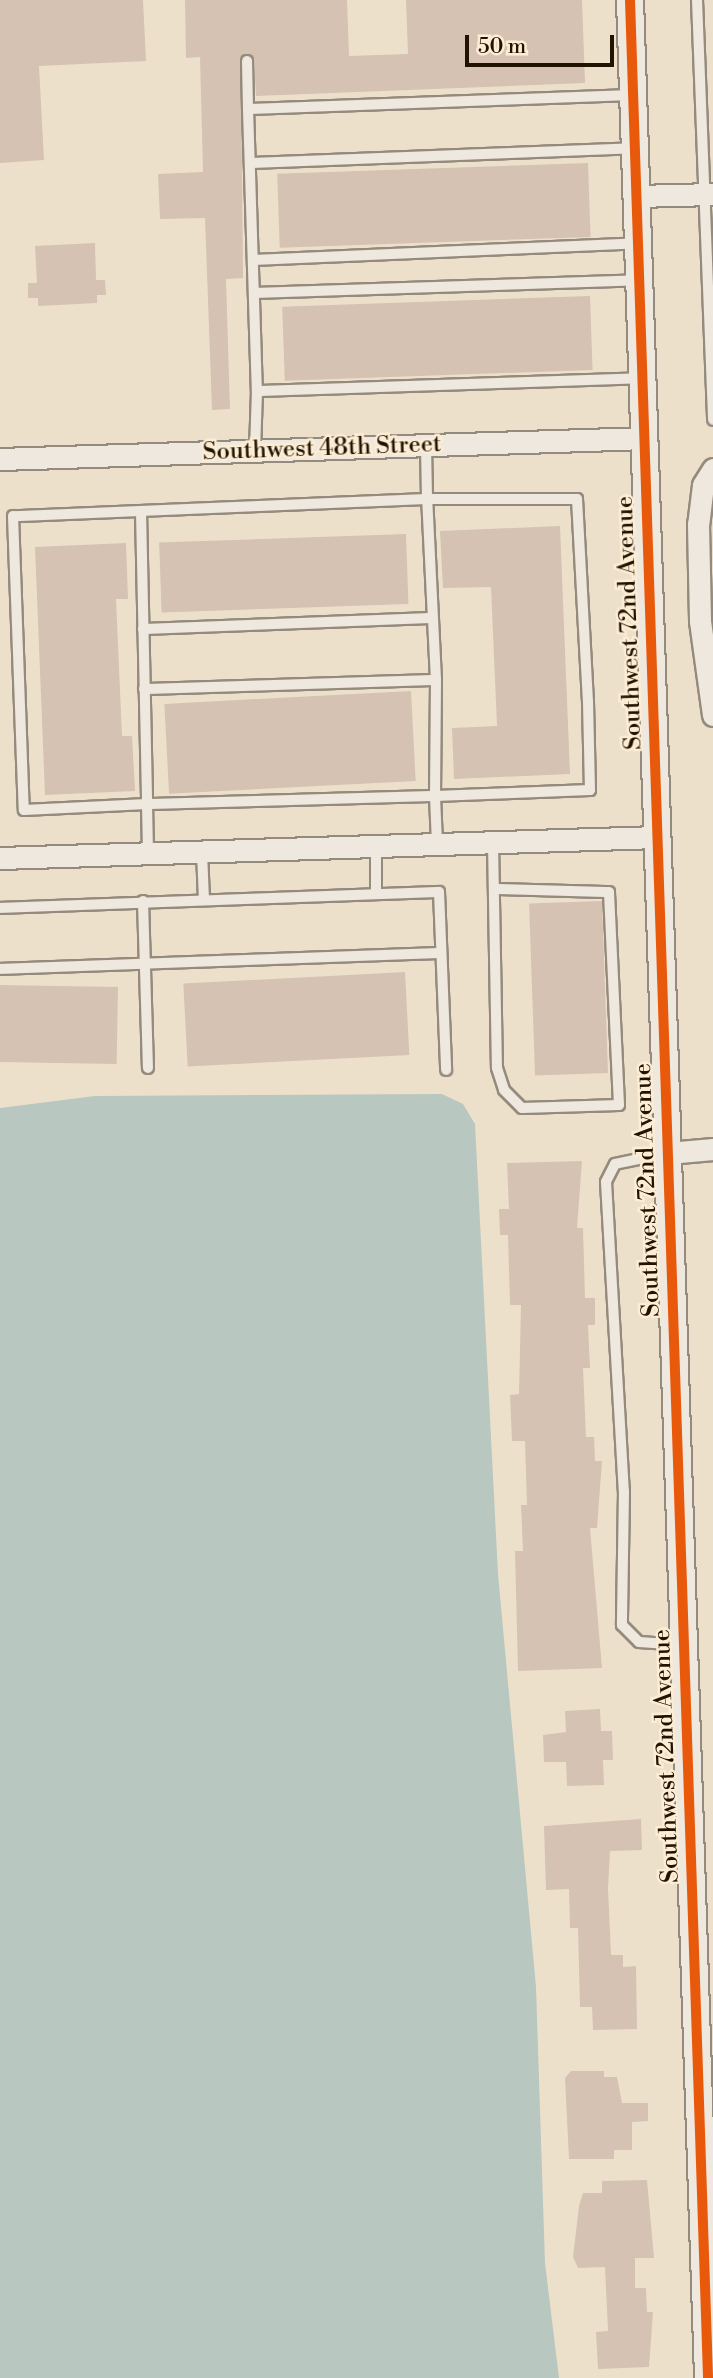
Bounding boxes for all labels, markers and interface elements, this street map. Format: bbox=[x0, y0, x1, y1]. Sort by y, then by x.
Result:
scale bar bbox=[468, 21, 617, 65]
text: 50 m bbox=[478, 34, 526, 60]
street label: Southwest 48th Street bbox=[202, 430, 442, 468]
street label: Southwest 72nd Avenue bbox=[611, 496, 649, 750]
street label: Southwest 72nd Avenue bbox=[629, 1063, 667, 1317]
street label: Southwest 72nd Avenue bbox=[648, 1629, 686, 1883]

